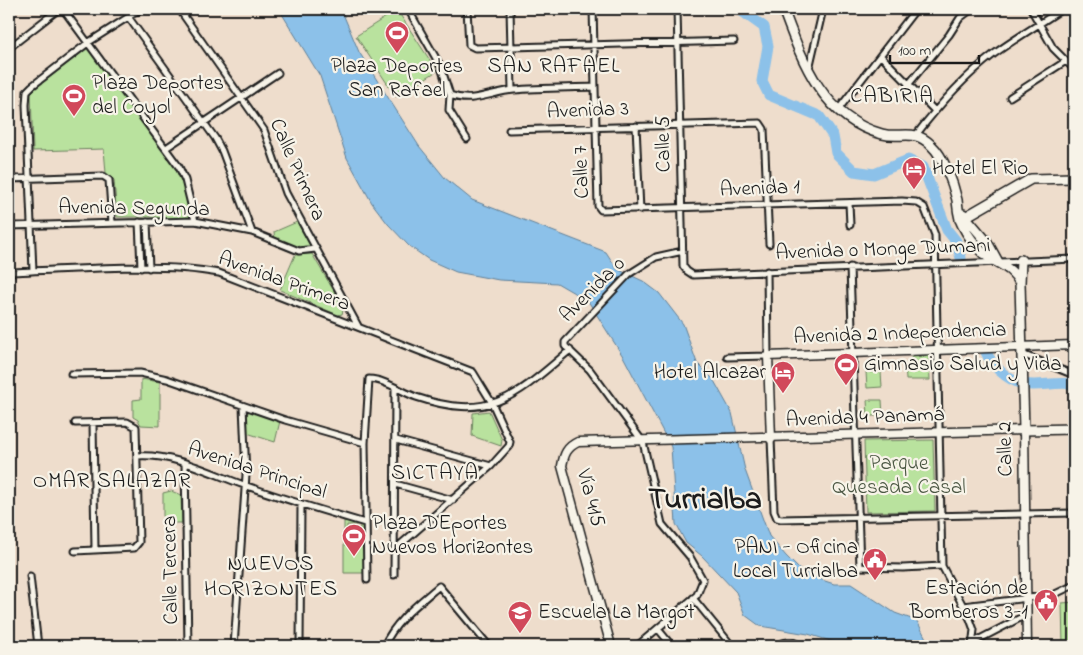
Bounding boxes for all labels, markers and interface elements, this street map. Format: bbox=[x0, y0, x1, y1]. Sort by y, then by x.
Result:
sports icon: Plaza Deportes San Rafael bbox=[384, 20, 410, 54]
scale bar bbox=[890, 32, 979, 64]
text: 100 m bbox=[898, 40, 931, 62]
district label: SAN RAFAEL bbox=[487, 51, 621, 83]
place label: Plaza Deportes San Rafael bbox=[331, 52, 463, 106]
place label: Plaza Deportes del Coyol bbox=[92, 69, 224, 125]
district label: CABIRIA bbox=[850, 81, 934, 113]
sports icon: Plaza Deportes del Coyol bbox=[61, 83, 87, 117]
street label: Avenida 3 bbox=[546, 95, 630, 127]
street label: Calle Primera bbox=[261, 114, 333, 226]
street label: Calle 5 bbox=[649, 115, 679, 173]
street label: Calle 7 bbox=[566, 145, 598, 199]
place label: Hotel El Rio bbox=[932, 154, 1028, 184]
hotel icon: Hotel El Rio bbox=[901, 156, 927, 190]
street label: Avenida 1 bbox=[719, 173, 801, 205]
street label: Avenida Segunda bbox=[58, 193, 210, 227]
street label: Avenida 0 Monge Dumani bbox=[775, 231, 991, 271]
street label: Avenida Primera bbox=[214, 244, 354, 320]
street label: Avenida 0 bbox=[553, 250, 633, 330]
street label: Avenida 2 Independencia bbox=[793, 315, 1007, 353]
place label: Gimnasio Salud y Vida bbox=[864, 350, 1062, 382]
sports icon: Gimnasio Salud y Vida bbox=[833, 352, 859, 386]
place label: Hotel Alcazar bbox=[654, 358, 766, 388]
hotel icon: Hotel Alcazar bbox=[770, 360, 796, 394]
street label: Avenida 4 Panamá bbox=[785, 400, 945, 436]
street label: Calle 2 bbox=[991, 421, 1021, 477]
street label: Avenida Principal bbox=[184, 434, 330, 508]
park label: Parque Quesada Casal bbox=[832, 449, 966, 503]
district label: SICTAYA bbox=[391, 458, 479, 490]
street label: Vía 415 bbox=[568, 465, 612, 530]
district label: OMAR SALAZAR bbox=[33, 466, 191, 498]
district label: Turrialba bbox=[648, 478, 762, 523]
place label: Plaza DEportes Nuevos Horizontes bbox=[372, 509, 533, 563]
street label: Calle Tercera bbox=[155, 515, 187, 625]
sports icon: Plaza DEportes Nuevos Horizontes bbox=[341, 523, 367, 557]
place label: PANI - Oficina Local Turrialba bbox=[733, 533, 858, 587]
public building icon: PANI - Oficina Local Turrialba bbox=[862, 547, 888, 581]
district label: NUEVOS HORIZONTES bbox=[204, 549, 338, 606]
place label: Estación de Bomberos 3-1 bbox=[909, 574, 1029, 628]
public building icon: Estación de Bomberos 3-1 bbox=[1033, 588, 1059, 622]
place label: Escuela La Margot bbox=[538, 598, 695, 630]
school or university icon: Escuela La Margot bbox=[507, 600, 533, 634]

